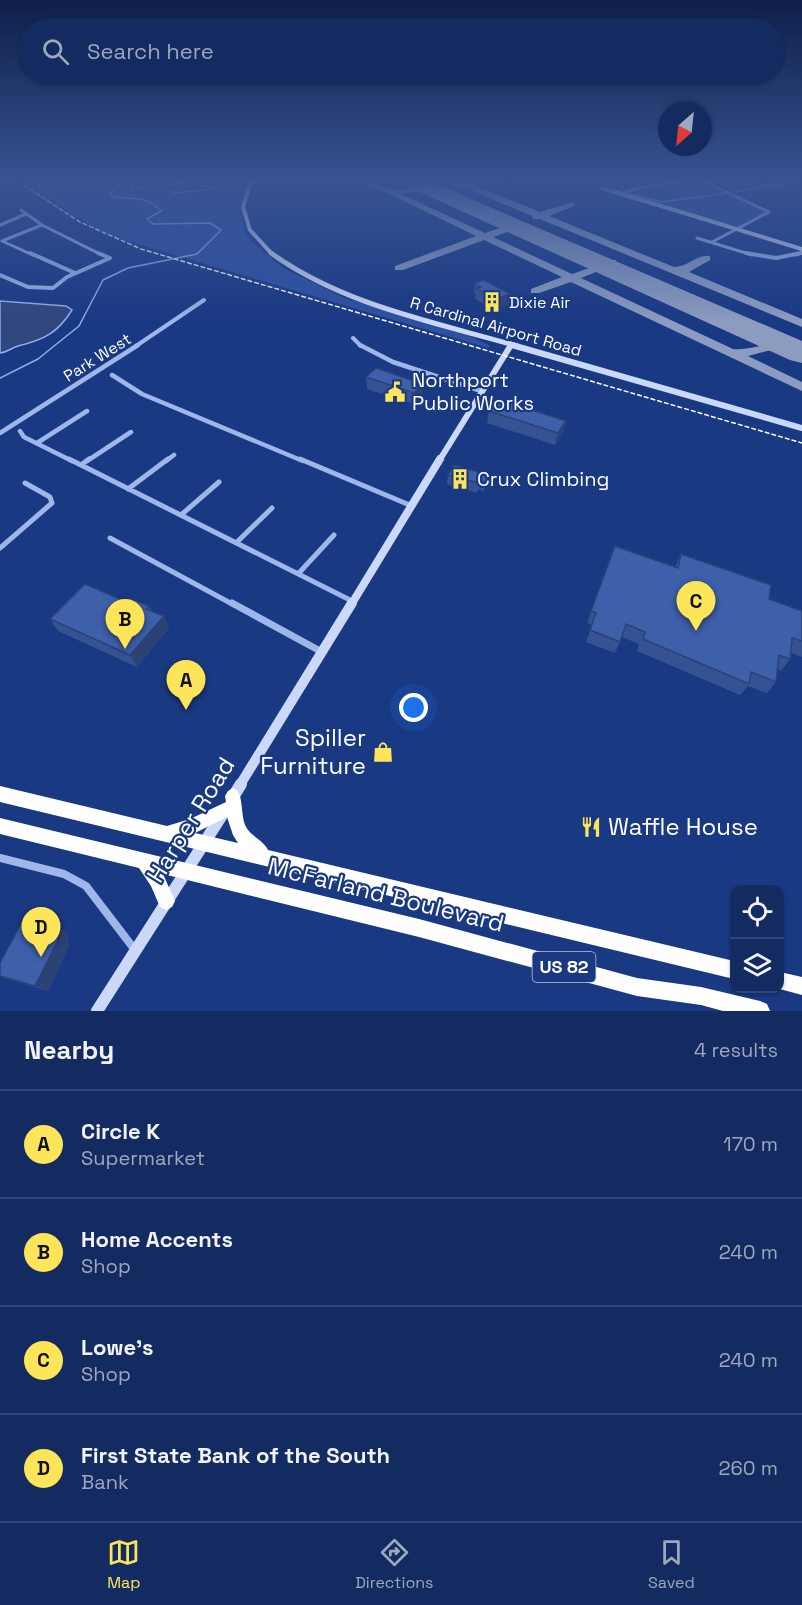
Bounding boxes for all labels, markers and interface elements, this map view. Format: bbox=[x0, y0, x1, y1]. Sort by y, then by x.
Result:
search box bbox=[18, 18, 784, 84]
icon: search bbox=[39, 35, 72, 68]
text: Search here bbox=[87, 37, 214, 65]
north arrow bbox=[658, 102, 712, 156]
building icon: Dixie Air bbox=[480, 290, 504, 314]
street label: R Cardinal Airport Road bbox=[408, 292, 584, 361]
place label: Dixie Air bbox=[509, 292, 570, 313]
street label: Park West bbox=[59, 328, 135, 387]
place label: Northport Public Works bbox=[412, 367, 534, 416]
public building icon: Northport Public Works bbox=[383, 380, 407, 404]
place label: Crux Climbing bbox=[477, 466, 609, 492]
building icon: Crux Climbing bbox=[448, 467, 472, 491]
pin: C bbox=[676, 582, 716, 631]
pin: B bbox=[106, 600, 144, 649]
pin: A bbox=[166, 660, 206, 710]
your location bbox=[399, 693, 428, 722]
place label: Spiller Furniture bbox=[260, 722, 366, 781]
shop icon: Spiller Furniture bbox=[371, 740, 395, 764]
street label: Harper Road bbox=[140, 751, 241, 888]
place label: Waffle House bbox=[608, 811, 758, 842]
restaurant icon: Waffle House bbox=[579, 815, 603, 839]
street label: McFarland Boulevard bbox=[265, 850, 507, 939]
map controls bbox=[730, 885, 784, 993]
button: locate bbox=[730, 885, 784, 939]
pin: D bbox=[22, 908, 60, 957]
button: layers bbox=[730, 939, 784, 993]
road number: US 82 bbox=[532, 952, 596, 982]
text: Nearby bbox=[24, 1033, 114, 1067]
text: 4 results bbox=[694, 1037, 778, 1063]
text: Circle K bbox=[81, 1117, 160, 1145]
text: A bbox=[37, 1131, 50, 1157]
text: 170 m bbox=[723, 1131, 778, 1157]
text: Supermarket bbox=[81, 1145, 205, 1171]
text: Home Accents bbox=[81, 1225, 233, 1253]
text: B bbox=[37, 1239, 50, 1265]
text: 240 m bbox=[719, 1239, 778, 1265]
text: Shop bbox=[81, 1253, 131, 1279]
text: Lowe's bbox=[81, 1333, 154, 1361]
text: C bbox=[37, 1347, 50, 1373]
text: 240 m bbox=[719, 1347, 778, 1373]
text: Shop bbox=[81, 1361, 131, 1387]
text: First State Bank of the South bbox=[81, 1441, 390, 1469]
text: D bbox=[37, 1455, 50, 1481]
text: 260 m bbox=[719, 1455, 778, 1481]
text: Bank bbox=[81, 1469, 129, 1495]
tab: Map bbox=[107, 1536, 141, 1593]
tab: Directions bbox=[355, 1536, 434, 1593]
tab: Saved bbox=[648, 1536, 695, 1593]

